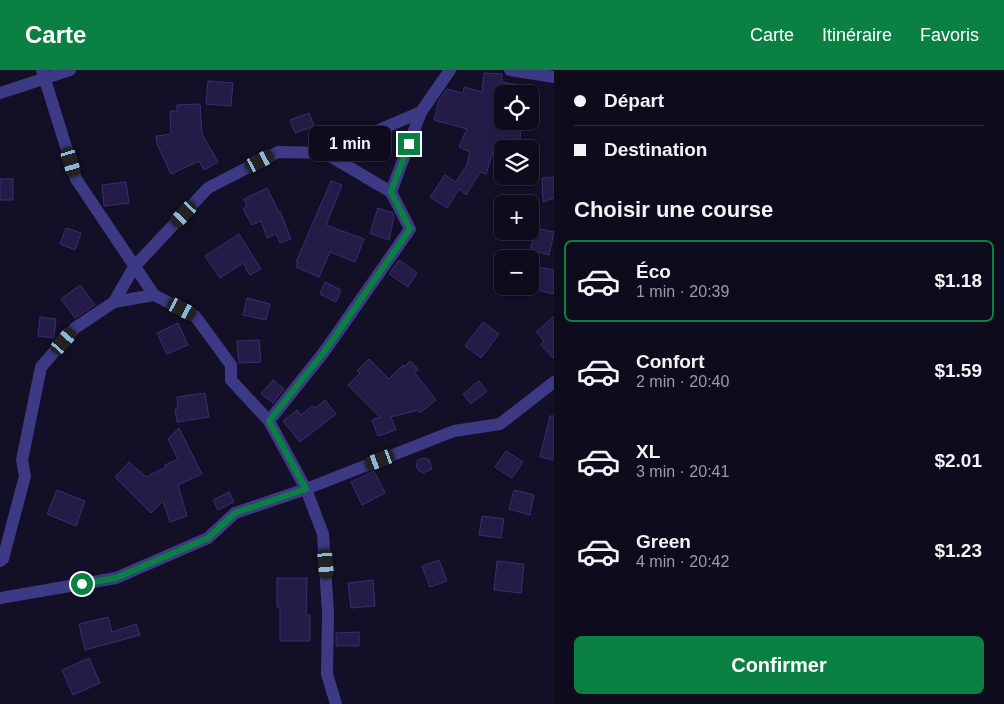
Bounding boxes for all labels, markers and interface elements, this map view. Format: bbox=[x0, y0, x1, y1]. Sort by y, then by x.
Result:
text: Carte bbox=[25, 21, 86, 48]
text: Carte bbox=[750, 25, 794, 45]
text: Itinéraire bbox=[822, 25, 892, 45]
text: Favoris bbox=[920, 25, 979, 45]
map controls bbox=[494, 85, 539, 295]
button: locate bbox=[494, 85, 539, 130]
text: Départ bbox=[604, 90, 664, 111]
callout: 1 min bbox=[309, 126, 392, 162]
route end bbox=[398, 133, 420, 155]
text: 1 min bbox=[329, 135, 371, 152]
text: Destination bbox=[604, 139, 707, 160]
button: layers bbox=[494, 140, 539, 185]
car bbox=[59, 145, 82, 179]
car bbox=[243, 148, 276, 174]
button: + bbox=[494, 195, 539, 240]
text: Choisir une course bbox=[574, 197, 773, 222]
car bbox=[168, 198, 199, 230]
button: − bbox=[494, 250, 539, 295]
icon: car bbox=[576, 259, 621, 304]
text: Éco bbox=[636, 261, 671, 282]
text: $1.18 bbox=[934, 270, 982, 291]
text: 1 min · 20:39 bbox=[636, 283, 729, 300]
car bbox=[165, 296, 198, 322]
car bbox=[48, 325, 79, 357]
icon: car bbox=[576, 349, 621, 394]
text: Confort bbox=[636, 351, 705, 372]
text: $1.59 bbox=[934, 360, 982, 381]
text: 2 min · 20:40 bbox=[636, 373, 729, 390]
icon: car bbox=[576, 439, 621, 484]
text: XL bbox=[636, 441, 660, 462]
car bbox=[363, 448, 396, 472]
text: $2.01 bbox=[934, 450, 982, 471]
text: 3 min · 20:41 bbox=[636, 463, 729, 480]
icon: car bbox=[576, 529, 621, 574]
text: Green bbox=[636, 531, 691, 552]
text: $1.23 bbox=[934, 540, 982, 561]
car bbox=[317, 548, 334, 580]
text: 4 min · 20:42 bbox=[636, 553, 729, 570]
route start bbox=[71, 573, 93, 595]
button: Confirmer bbox=[574, 636, 984, 694]

